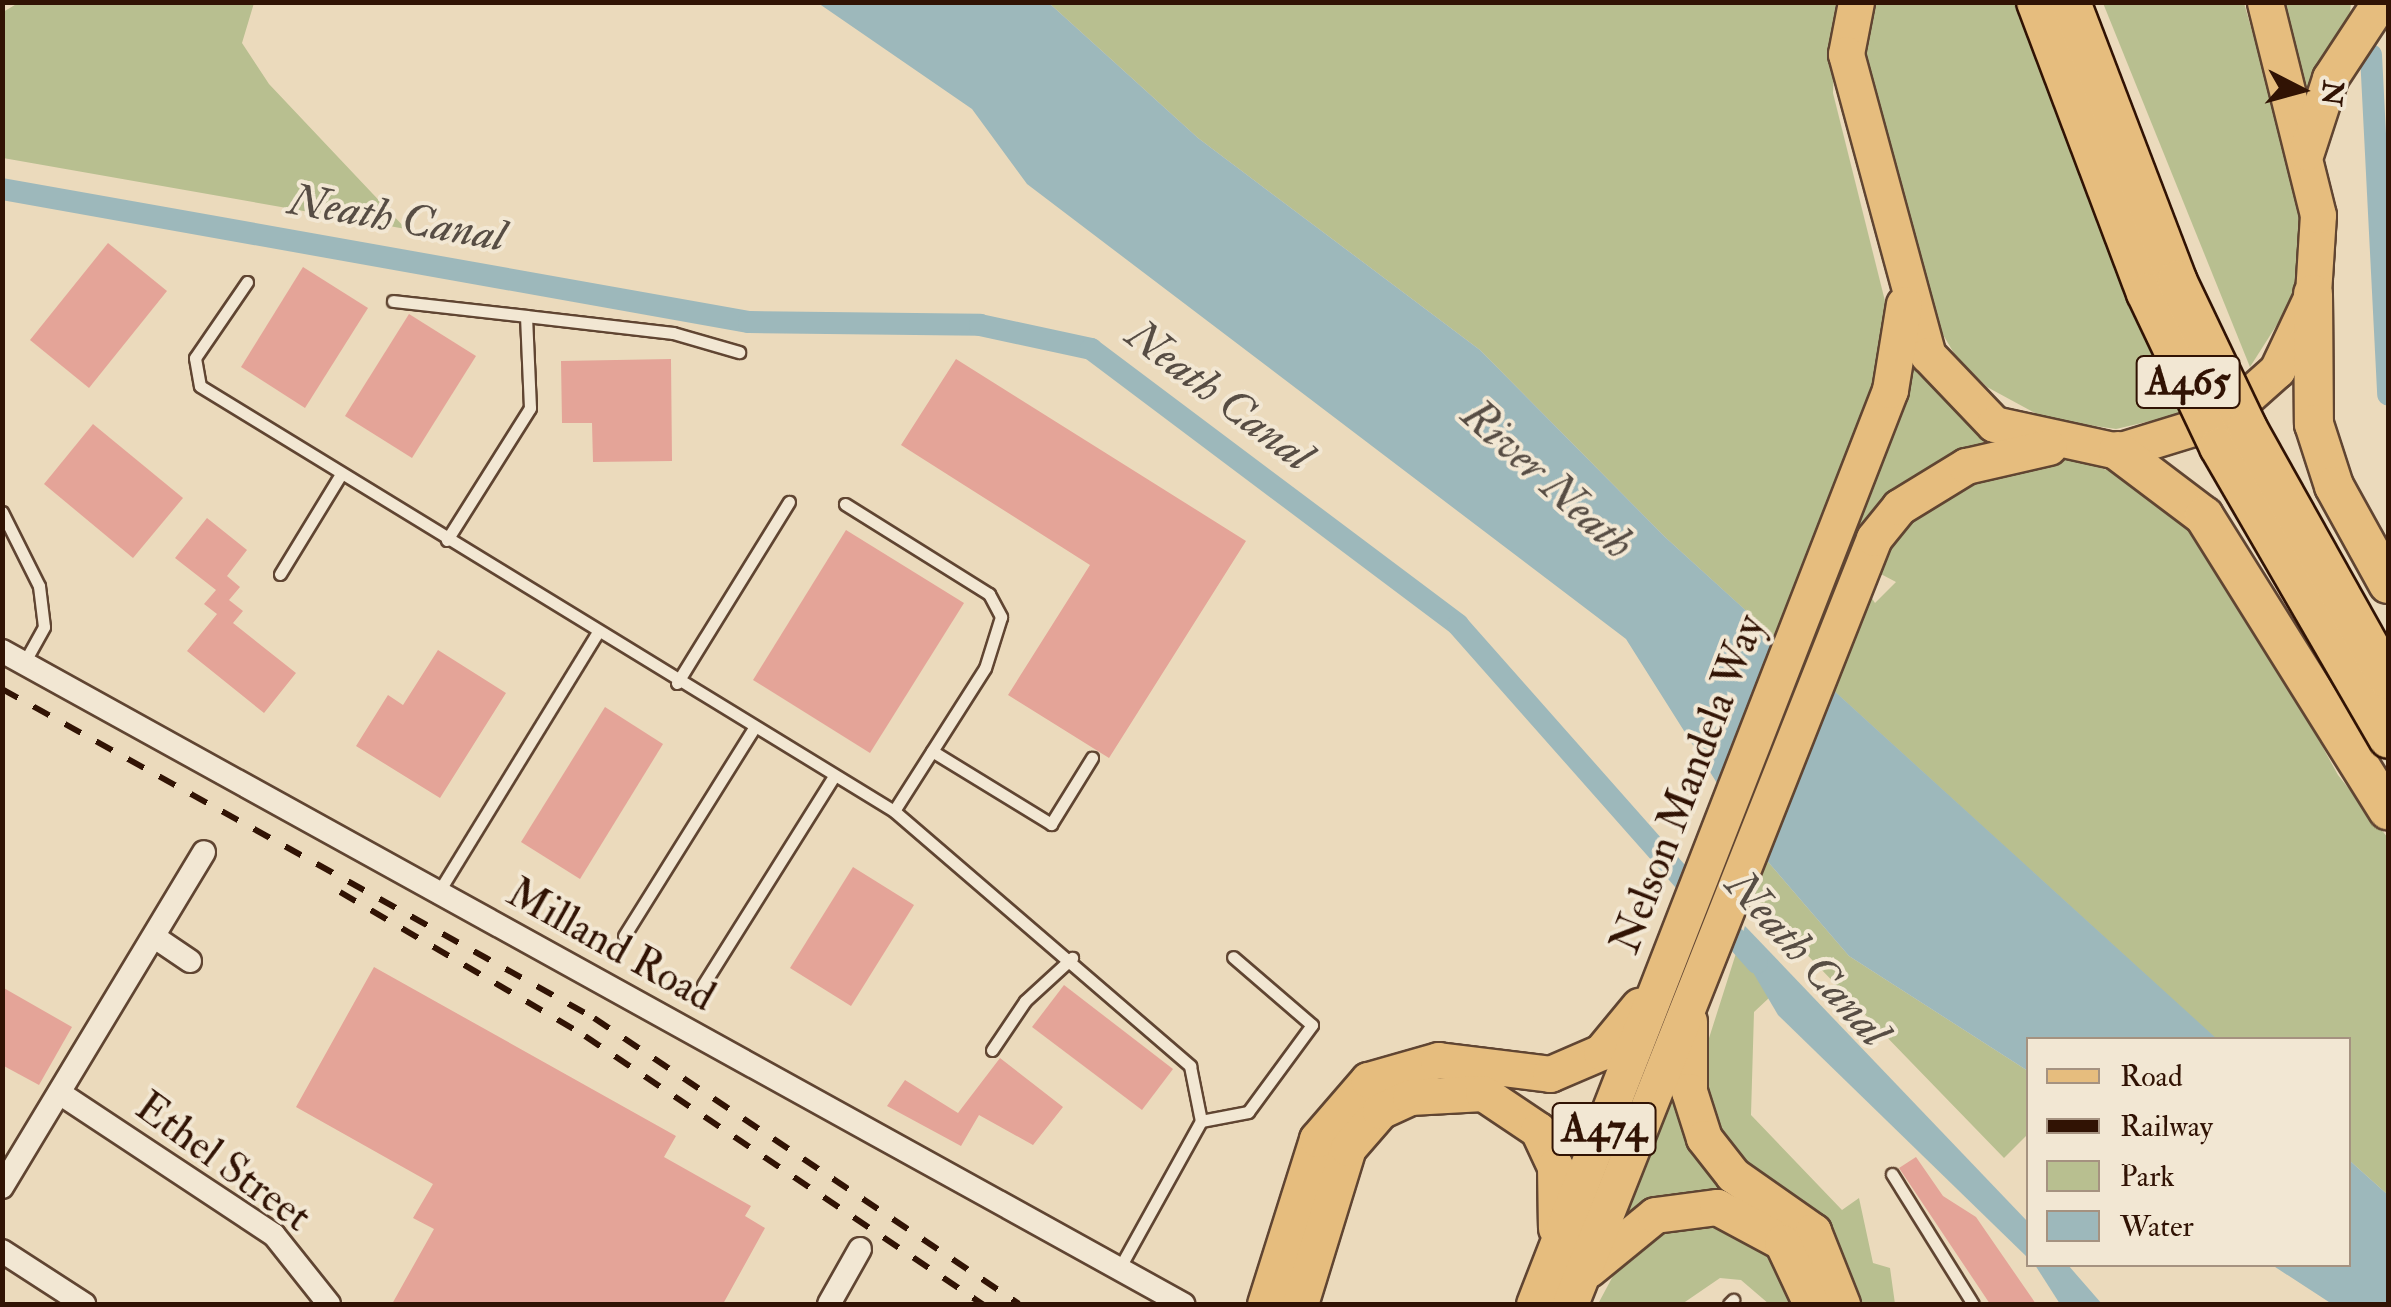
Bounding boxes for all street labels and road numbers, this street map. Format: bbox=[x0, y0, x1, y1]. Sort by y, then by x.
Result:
road number: A465 bbox=[2136, 347, 2240, 417]
street label: Nelson Mandela Way bbox=[1600, 607, 1776, 961]
street label: Milland Road bbox=[498, 867, 724, 1023]
street label: Ethel Street bbox=[126, 1082, 320, 1242]
road number: A474 bbox=[1552, 1094, 1656, 1164]

